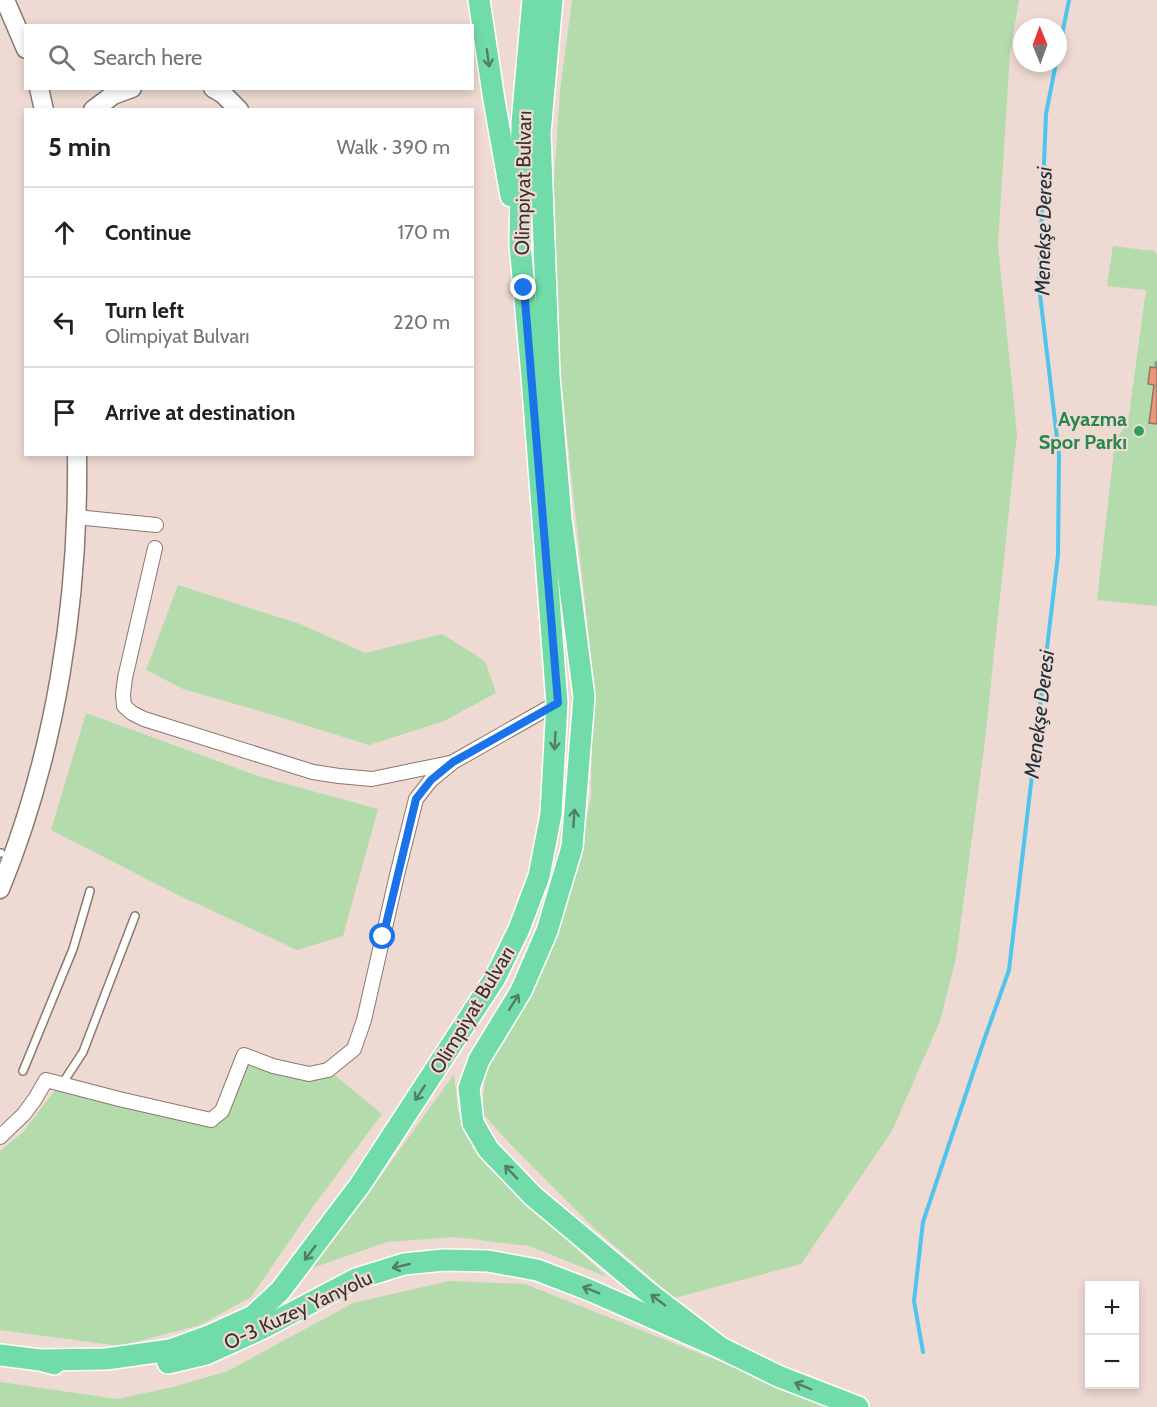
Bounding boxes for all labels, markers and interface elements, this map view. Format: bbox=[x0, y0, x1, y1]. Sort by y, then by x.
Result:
north arrow bbox=[1013, 18, 1067, 72]
search box bbox=[24, 24, 474, 90]
icon: search bbox=[45, 41, 78, 74]
text: Search here bbox=[93, 44, 202, 71]
one-way arrow bbox=[482, 47, 493, 67]
street label: Olimpiyat Bulvarı bbox=[510, 111, 536, 255]
text: 5 min bbox=[48, 131, 111, 163]
text: Walk · 390 m bbox=[337, 135, 450, 159]
water label: Menekşe Deresi bbox=[1029, 166, 1057, 297]
icon: ahead bbox=[48, 216, 81, 249]
text: Continue bbox=[105, 219, 191, 246]
text: 170 m bbox=[398, 220, 450, 244]
route end bbox=[510, 274, 536, 300]
text: Turn left bbox=[105, 297, 184, 324]
icon: left bbox=[48, 306, 81, 339]
text: 220 m bbox=[393, 310, 450, 334]
text: Olimpiyat Bulvarı bbox=[105, 324, 250, 348]
icon: arrive bbox=[48, 396, 81, 429]
text: Arrive at destination bbox=[105, 399, 295, 426]
place label: Ayazma Spor Parkı bbox=[1039, 407, 1127, 454]
marker: Ayazma Spor Parkı bbox=[1132, 424, 1146, 438]
water label: Menekşe Deresi bbox=[1019, 648, 1059, 781]
one-way arrow bbox=[550, 731, 561, 751]
one-way arrow bbox=[569, 809, 580, 829]
route start bbox=[369, 923, 395, 949]
street label: Olimpiyat Bulvarı bbox=[424, 942, 520, 1078]
one-way arrow bbox=[509, 994, 521, 1011]
one-way arrow bbox=[414, 1084, 426, 1100]
one-way arrow bbox=[504, 1165, 518, 1180]
one-way arrow bbox=[303, 1245, 316, 1261]
one-way arrow bbox=[391, 1261, 410, 1273]
street label: O-3 Kuzey Yanyolu bbox=[220, 1265, 376, 1355]
map controls bbox=[1085, 1281, 1139, 1389]
button: + bbox=[1085, 1281, 1139, 1335]
one-way arrow bbox=[582, 1284, 600, 1295]
one-way arrow bbox=[650, 1294, 666, 1306]
button: − bbox=[1085, 1335, 1139, 1389]
one-way arrow bbox=[794, 1380, 813, 1391]

